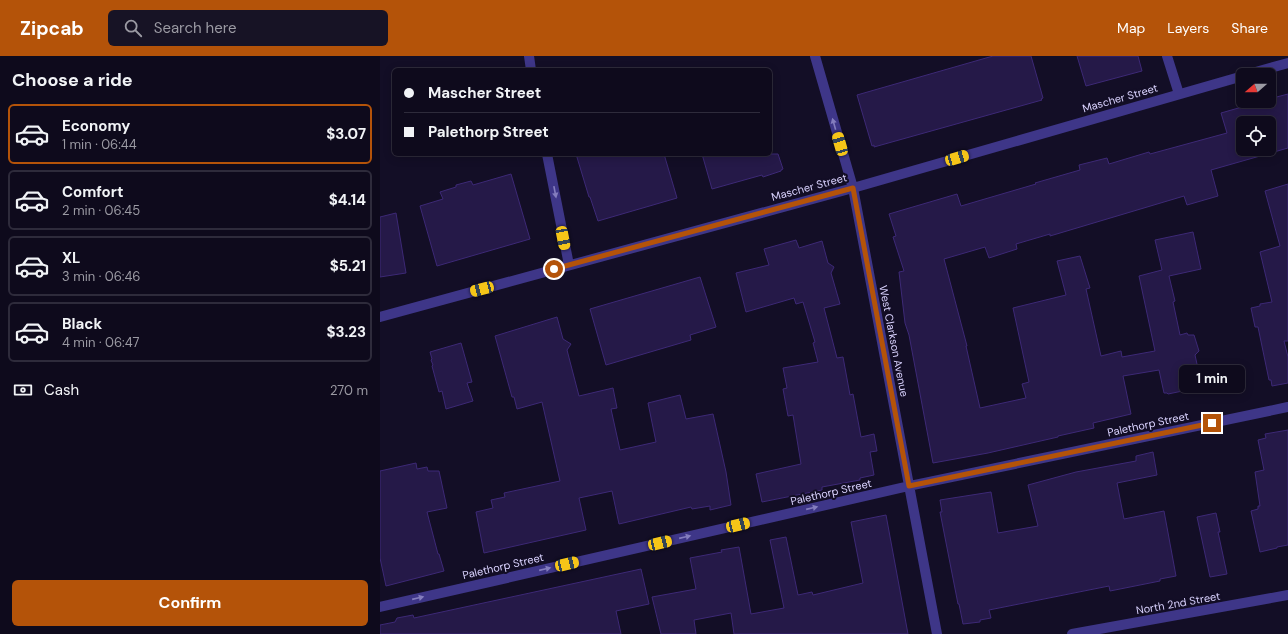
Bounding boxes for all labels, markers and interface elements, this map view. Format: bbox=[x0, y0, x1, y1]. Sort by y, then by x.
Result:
search box bbox=[108, 10, 388, 46]
text: Zipcab bbox=[20, 16, 84, 41]
icon: search bbox=[122, 17, 144, 39]
text: Search here bbox=[154, 18, 237, 38]
text: Map bbox=[1117, 19, 1145, 37]
text: Layers bbox=[1167, 19, 1209, 37]
text: Share bbox=[1231, 19, 1268, 37]
text: Choose a ride bbox=[12, 68, 133, 92]
north arrow bbox=[1236, 68, 1276, 108]
map controls bbox=[1236, 68, 1276, 156]
street label: Mascher Street bbox=[1081, 81, 1159, 115]
text: Mascher Street bbox=[428, 83, 541, 103]
icon: car bbox=[14, 116, 50, 152]
text: Economy bbox=[62, 116, 130, 136]
button: locate bbox=[1236, 116, 1276, 156]
one-way arrow bbox=[831, 117, 837, 129]
text: Palethorp Street bbox=[428, 122, 549, 142]
text: $3.07 bbox=[326, 124, 366, 144]
car bbox=[831, 131, 849, 157]
text: 1 min · 06:44 bbox=[62, 136, 137, 153]
car bbox=[944, 149, 970, 167]
street label: Mascher Street bbox=[770, 170, 848, 204]
icon: car bbox=[14, 182, 50, 218]
text: Comfort bbox=[62, 182, 123, 202]
one-way arrow bbox=[552, 186, 558, 198]
text: $4.14 bbox=[329, 190, 366, 210]
text: 2 min · 06:45 bbox=[62, 202, 140, 219]
car bbox=[555, 225, 571, 251]
icon: car bbox=[14, 248, 50, 284]
text: XL bbox=[62, 248, 80, 268]
text: $5.21 bbox=[330, 256, 366, 276]
route start bbox=[545, 260, 563, 278]
text: 3 min · 06:46 bbox=[62, 268, 141, 285]
car bbox=[469, 280, 495, 298]
street label: West Clarkson Avenue bbox=[876, 284, 912, 398]
icon: car bbox=[14, 314, 50, 350]
text: Black bbox=[62, 314, 102, 334]
text: $3.23 bbox=[326, 322, 366, 342]
text: 4 min · 06:47 bbox=[62, 334, 140, 351]
callout: 1 min bbox=[1179, 365, 1245, 393]
text: 1 min bbox=[1196, 370, 1228, 387]
icon: cash bbox=[12, 379, 34, 401]
text: Cash bbox=[44, 380, 79, 400]
text: 270 m bbox=[330, 382, 368, 399]
street label: Palethorp Street bbox=[1106, 409, 1190, 439]
route end bbox=[1203, 414, 1221, 432]
street label: Palethorp Street bbox=[789, 476, 873, 508]
one-way arrow bbox=[806, 505, 818, 511]
car bbox=[725, 516, 751, 534]
car bbox=[647, 534, 673, 552]
one-way arrow bbox=[679, 534, 691, 540]
street label: Palethorp Street bbox=[461, 550, 545, 582]
car bbox=[554, 555, 580, 573]
one-way arrow bbox=[539, 566, 551, 572]
button: Confirm bbox=[12, 580, 368, 626]
street label: North 2nd Street bbox=[1135, 589, 1221, 617]
one-way arrow bbox=[412, 595, 424, 601]

